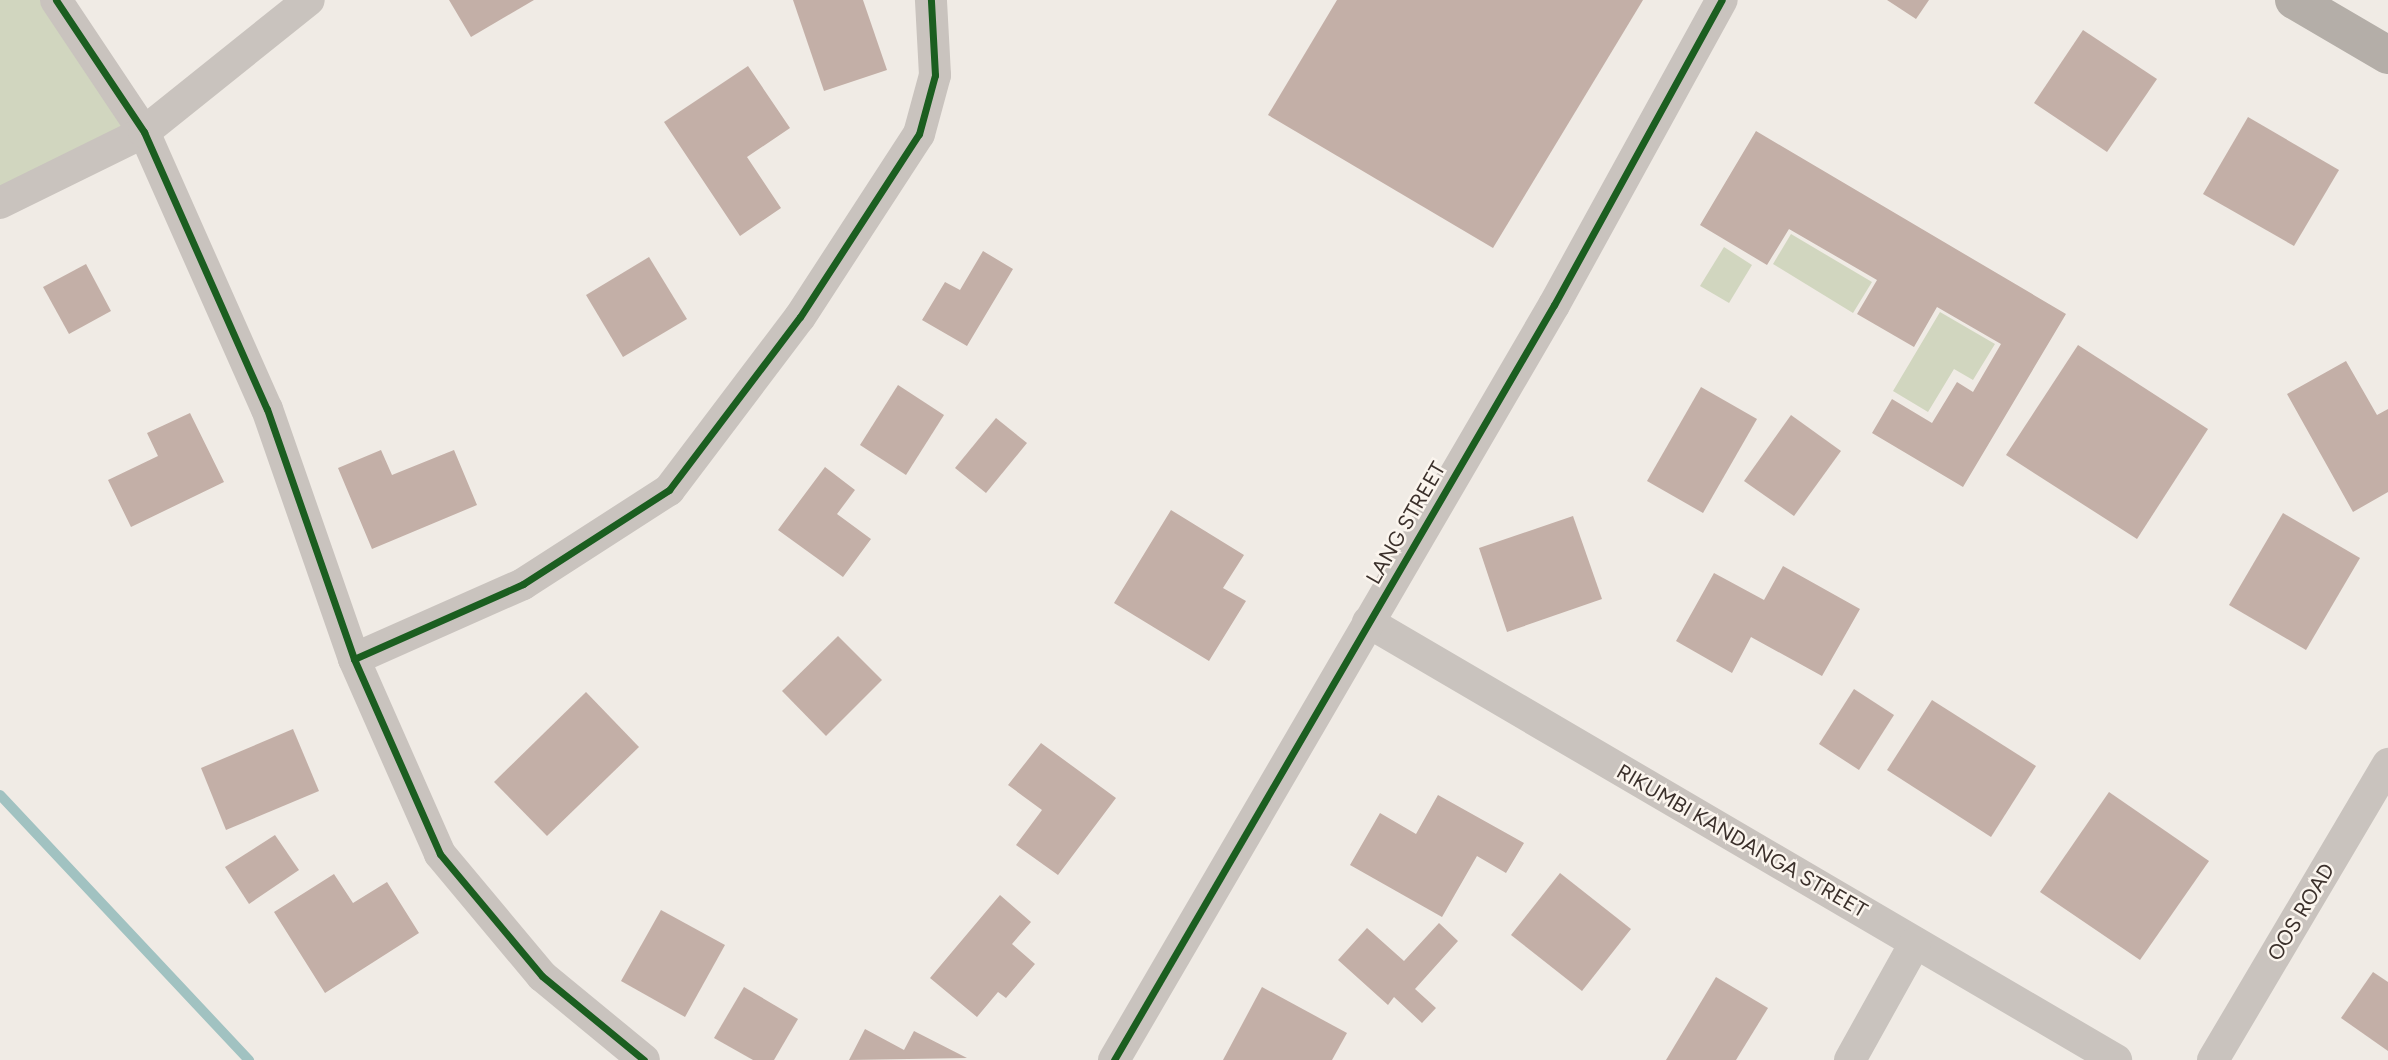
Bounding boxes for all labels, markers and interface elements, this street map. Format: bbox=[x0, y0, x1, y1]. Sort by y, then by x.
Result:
street label: LANG STREET bbox=[1361, 458, 1451, 588]
street label: RIKUMBI KANDANGA STREET bbox=[1612, 759, 1872, 923]
street label: OOS ROAD bbox=[2262, 859, 2340, 965]

